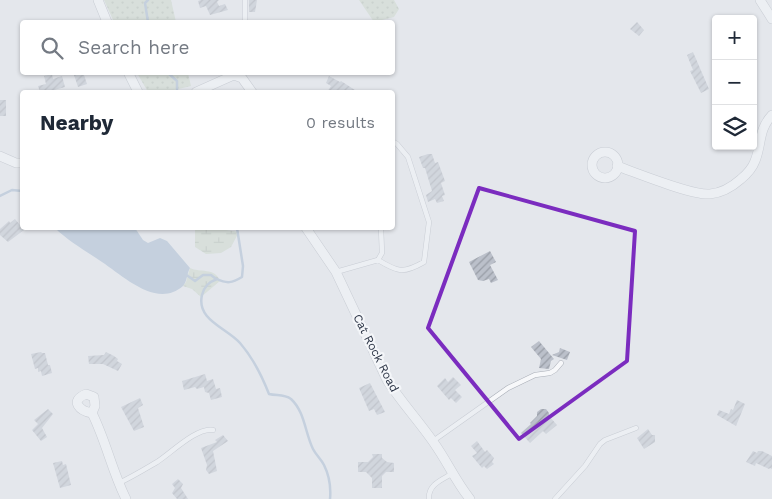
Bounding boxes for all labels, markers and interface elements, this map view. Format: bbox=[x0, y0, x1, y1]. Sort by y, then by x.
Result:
map controls bbox=[712, 15, 757, 150]
button: + bbox=[712, 15, 757, 60]
search box bbox=[20, 20, 395, 75]
icon: search bbox=[38, 34, 66, 62]
text: Search here bbox=[78, 36, 189, 59]
button: − bbox=[712, 60, 757, 105]
button: layers bbox=[712, 105, 757, 150]
text: Nearby bbox=[40, 110, 113, 135]
text: 0 results bbox=[306, 113, 375, 132]
street label: Cat Rock Road bbox=[350, 312, 402, 394]

